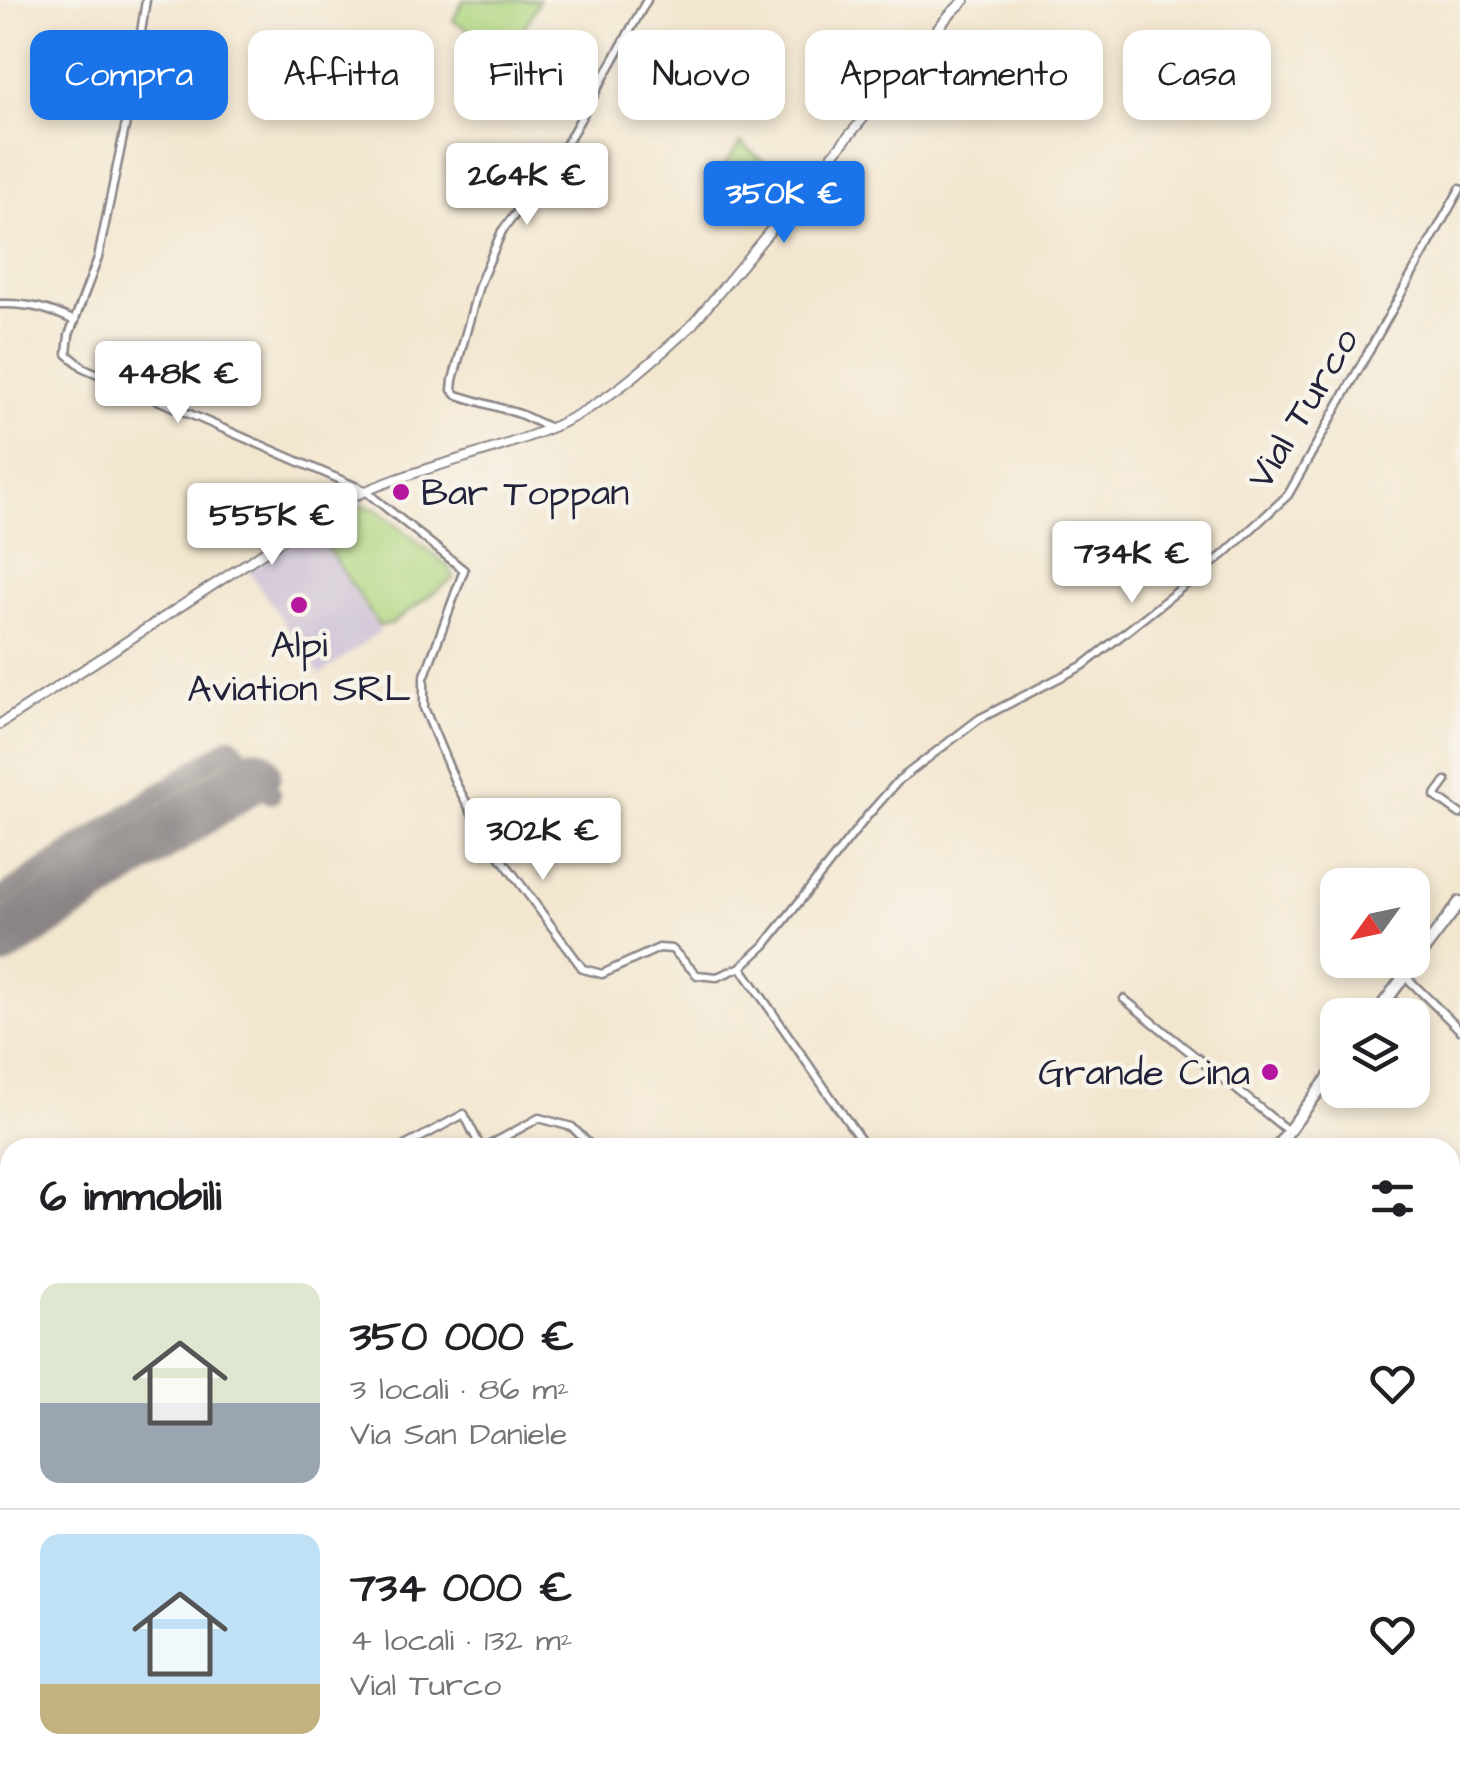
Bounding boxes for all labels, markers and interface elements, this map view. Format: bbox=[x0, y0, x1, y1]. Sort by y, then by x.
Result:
chip: Compra bbox=[30, 30, 228, 120]
chip: Affitta bbox=[248, 30, 434, 120]
chip: Filtri bbox=[454, 30, 598, 120]
chip: Nuovo bbox=[618, 30, 785, 120]
chip: Appartamento bbox=[805, 30, 1103, 120]
chip: Casa bbox=[1123, 30, 1271, 120]
pin: 264K € bbox=[446, 143, 608, 228]
text: 264K € bbox=[468, 153, 586, 198]
pin: 350K € bbox=[703, 161, 865, 246]
text: 350K € bbox=[726, 171, 842, 216]
street label: Vial Turco bbox=[1235, 319, 1372, 499]
pin: 448K € bbox=[97, 341, 259, 426]
text: 448K € bbox=[117, 351, 239, 396]
place label: Bar Toppan bbox=[421, 468, 629, 520]
marker: Bar Toppan bbox=[390, 481, 412, 503]
pin: 555K € bbox=[191, 483, 353, 568]
text: 555K € bbox=[209, 493, 335, 538]
pin: 734K € bbox=[1051, 521, 1213, 606]
text: 734K € bbox=[1074, 531, 1190, 576]
marker: Alpi Aviation SRL bbox=[288, 594, 310, 616]
place label: Alpi Aviation SRL bbox=[187, 620, 411, 716]
pin: 302K € bbox=[462, 798, 624, 883]
text: 302K € bbox=[487, 808, 599, 853]
north arrow bbox=[1320, 868, 1430, 978]
map controls bbox=[1320, 868, 1430, 1108]
button: layers bbox=[1320, 998, 1430, 1108]
place label: Grande Cina bbox=[1038, 1048, 1250, 1100]
marker: Grande Cina bbox=[1259, 1061, 1281, 1083]
text: 6 immobili bbox=[40, 1169, 221, 1227]
icon: filters bbox=[1365, 1171, 1420, 1226]
text: 350 000 € bbox=[350, 1309, 574, 1367]
icon: home bbox=[120, 1323, 240, 1443]
icon: heart bbox=[1365, 1356, 1420, 1411]
text: 3 locali · 86 m² bbox=[350, 1367, 569, 1412]
text: Via San Daniele bbox=[350, 1412, 567, 1457]
text: 734 000 € bbox=[350, 1560, 572, 1618]
icon: home bbox=[120, 1574, 240, 1694]
icon: heart bbox=[1365, 1607, 1420, 1662]
text: 4 locali · 132 m² bbox=[350, 1618, 573, 1663]
text: Vial Turco bbox=[350, 1663, 501, 1708]

